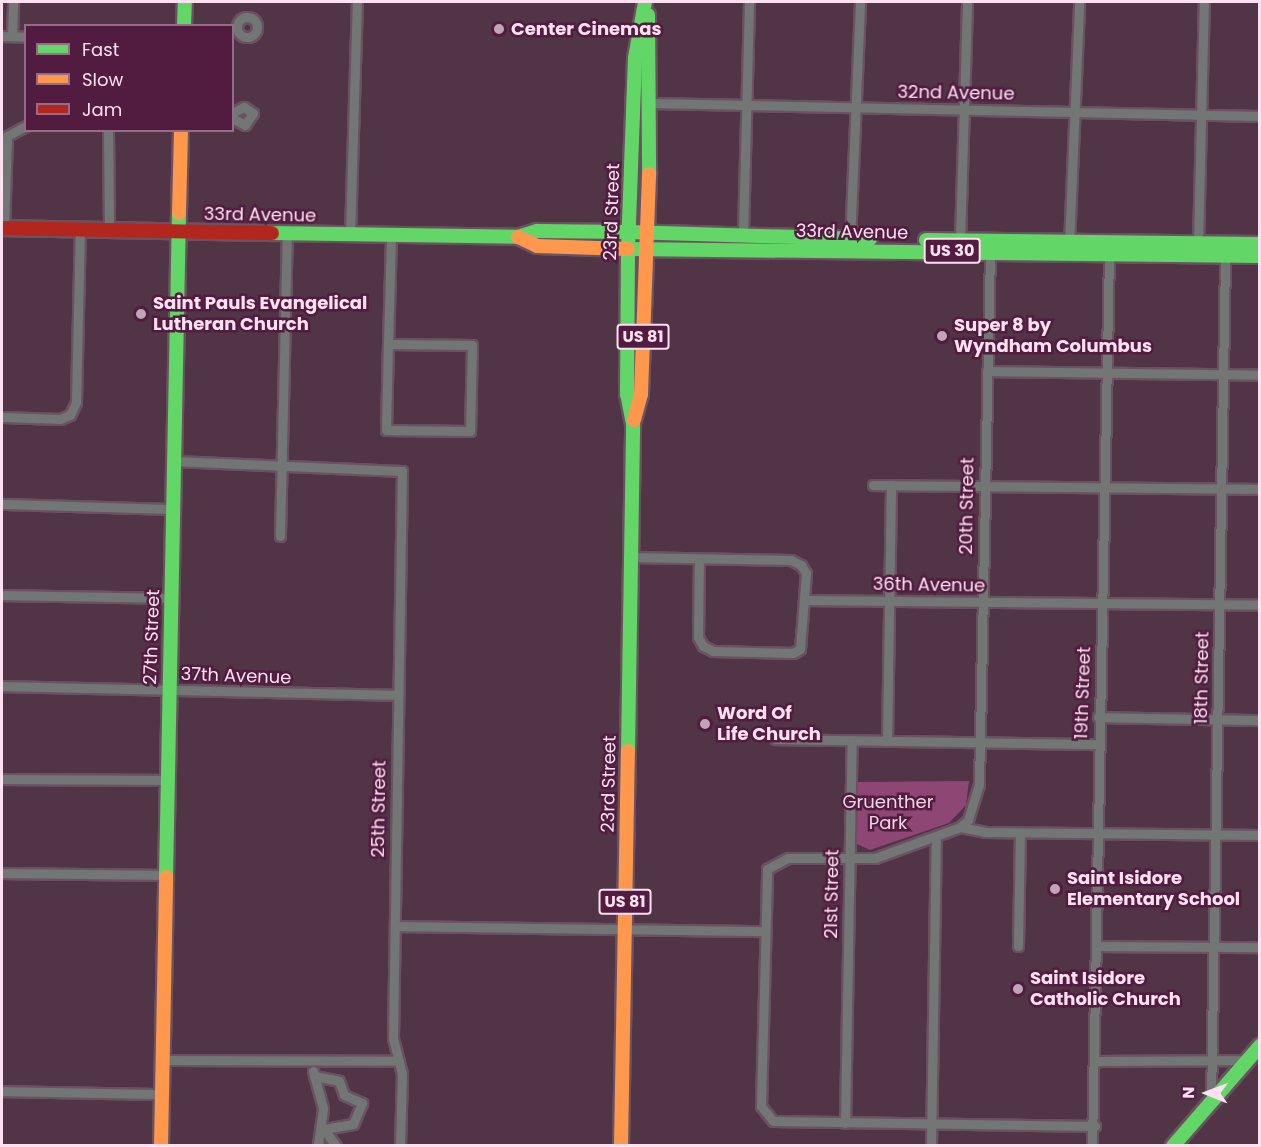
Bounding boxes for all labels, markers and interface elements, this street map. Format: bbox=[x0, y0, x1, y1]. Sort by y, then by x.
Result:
place label: Center Cinemas bbox=[511, 18, 661, 40]
marker: Center Cinemas bbox=[492, 22, 506, 36]
legend bbox=[24, 24, 234, 132]
text: Fast bbox=[82, 37, 119, 62]
text: Slow bbox=[82, 67, 123, 92]
street label: 32nd Avenue bbox=[897, 81, 1015, 105]
text: Jam bbox=[82, 97, 122, 122]
street label: 23rd Street bbox=[600, 163, 624, 261]
street label: 33rd Avenue bbox=[204, 203, 316, 227]
street label: 33rd Avenue bbox=[796, 220, 908, 244]
road number: US 30 bbox=[924, 238, 980, 264]
place label: Saint Pauls Evangelical Lutheran Church bbox=[153, 293, 367, 336]
marker: Saint Pauls Evangelical Lutheran Church bbox=[134, 307, 148, 321]
place label: Super 8 by Wyndham Columbus bbox=[954, 315, 1152, 358]
road number: US 81 bbox=[616, 324, 670, 350]
marker: Super 8 by Wyndham Columbus bbox=[935, 329, 949, 343]
street label: 20th Street bbox=[955, 457, 979, 555]
street label: 36th Avenue bbox=[873, 573, 985, 597]
street label: 27th Street bbox=[140, 589, 164, 685]
street label: 18th Street bbox=[1190, 631, 1214, 725]
street label: 19th Street bbox=[1071, 646, 1095, 740]
street label: 37th Avenue bbox=[180, 663, 292, 689]
place label: Word Of Life Church bbox=[717, 703, 821, 746]
marker: Word Of Life Church bbox=[698, 717, 712, 731]
street label: 23rd Street bbox=[597, 735, 621, 833]
street label: 25th Street bbox=[367, 760, 391, 858]
park label: Gruenther Park bbox=[843, 792, 933, 834]
street label: 21st Street bbox=[820, 849, 844, 939]
place label: Saint Isidore Elementary School bbox=[1067, 868, 1240, 910]
marker: Saint Isidore Elementary School bbox=[1048, 882, 1062, 896]
road number: US 81 bbox=[598, 889, 652, 915]
place label: Saint Isidore Catholic Church bbox=[1030, 968, 1181, 1010]
marker: Saint Isidore Catholic Church bbox=[1011, 982, 1025, 996]
north arrow bbox=[1177, 1063, 1237, 1123]
text: N bbox=[1177, 1086, 1200, 1099]

